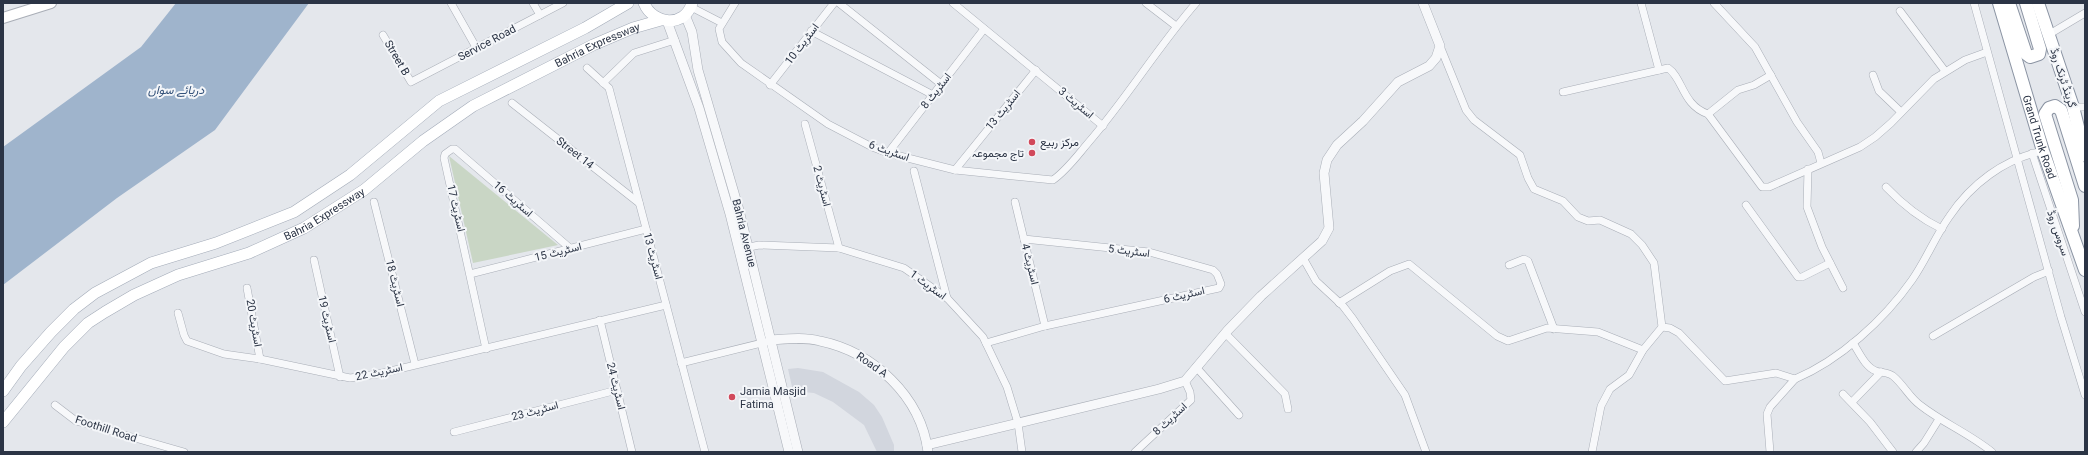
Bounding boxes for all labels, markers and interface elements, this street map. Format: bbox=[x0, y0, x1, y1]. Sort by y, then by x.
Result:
street label: Bahria Expressway bbox=[553, 20, 642, 70]
street label: اسٹریٹ 10 bbox=[782, 21, 822, 67]
street label: Service Road bbox=[456, 22, 518, 64]
street label: Street B bbox=[382, 38, 412, 78]
street label: گرینڈ ٹرنک روڈ bbox=[2047, 47, 2079, 109]
street label: اسٹریٹ 8 bbox=[918, 71, 954, 111]
water label: دریائے سواں bbox=[148, 83, 204, 98]
street label: اسٹریٹ 3 bbox=[1056, 85, 1096, 121]
street label: اسٹریٹ 13 bbox=[983, 87, 1023, 133]
street label: Grand Trunk Road bbox=[2020, 93, 2059, 181]
street label: Street 14 bbox=[554, 134, 596, 172]
place label: مرکز ربیع bbox=[1040, 136, 1079, 150]
marker: مرکز ربیع bbox=[1027, 137, 1037, 147]
street label: اسٹریٹ 6 bbox=[867, 138, 911, 164]
place label: تاج مجموعہ bbox=[972, 147, 1024, 161]
marker: تاج مجموعہ bbox=[1027, 148, 1037, 158]
street label: اسٹریٹ 2 bbox=[810, 164, 834, 208]
street label: اسٹریٹ 16 bbox=[491, 178, 535, 220]
street label: اسٹریٹ 17 bbox=[444, 183, 468, 233]
street label: Bahria Expressway bbox=[282, 184, 368, 243]
street label: Bahria Avenue bbox=[729, 197, 759, 269]
street label: سروس روڈ bbox=[2044, 209, 2072, 258]
street label: اسٹریٹ 13 bbox=[641, 231, 665, 281]
street label: اسٹریٹ 15 bbox=[533, 240, 583, 264]
street label: اسٹریٹ 4 bbox=[1019, 242, 1041, 286]
street label: اسٹریٹ 5 bbox=[1107, 242, 1151, 260]
street label: اسٹریٹ 18 bbox=[383, 258, 407, 308]
street label: اسٹریٹ 1 bbox=[907, 267, 949, 303]
street label: اسٹریٹ 6 bbox=[1162, 284, 1206, 306]
street label: اسٹریٹ 19 bbox=[315, 294, 339, 344]
street label: اسٹریٹ 20 bbox=[243, 298, 265, 348]
street label: Road A bbox=[854, 350, 891, 381]
street label: اسٹریٹ 22 bbox=[354, 361, 404, 383]
street label: اسٹریٹ 24 bbox=[604, 361, 628, 411]
place label: Jamia Masjid Fatima bbox=[740, 385, 806, 411]
marker: Jamia Masjid Fatima bbox=[727, 392, 737, 402]
street label: اسٹریٹ 23 bbox=[510, 399, 560, 423]
street label: اسٹریٹ 8 bbox=[1150, 400, 1190, 438]
street label: Foothill Road bbox=[73, 413, 139, 445]

